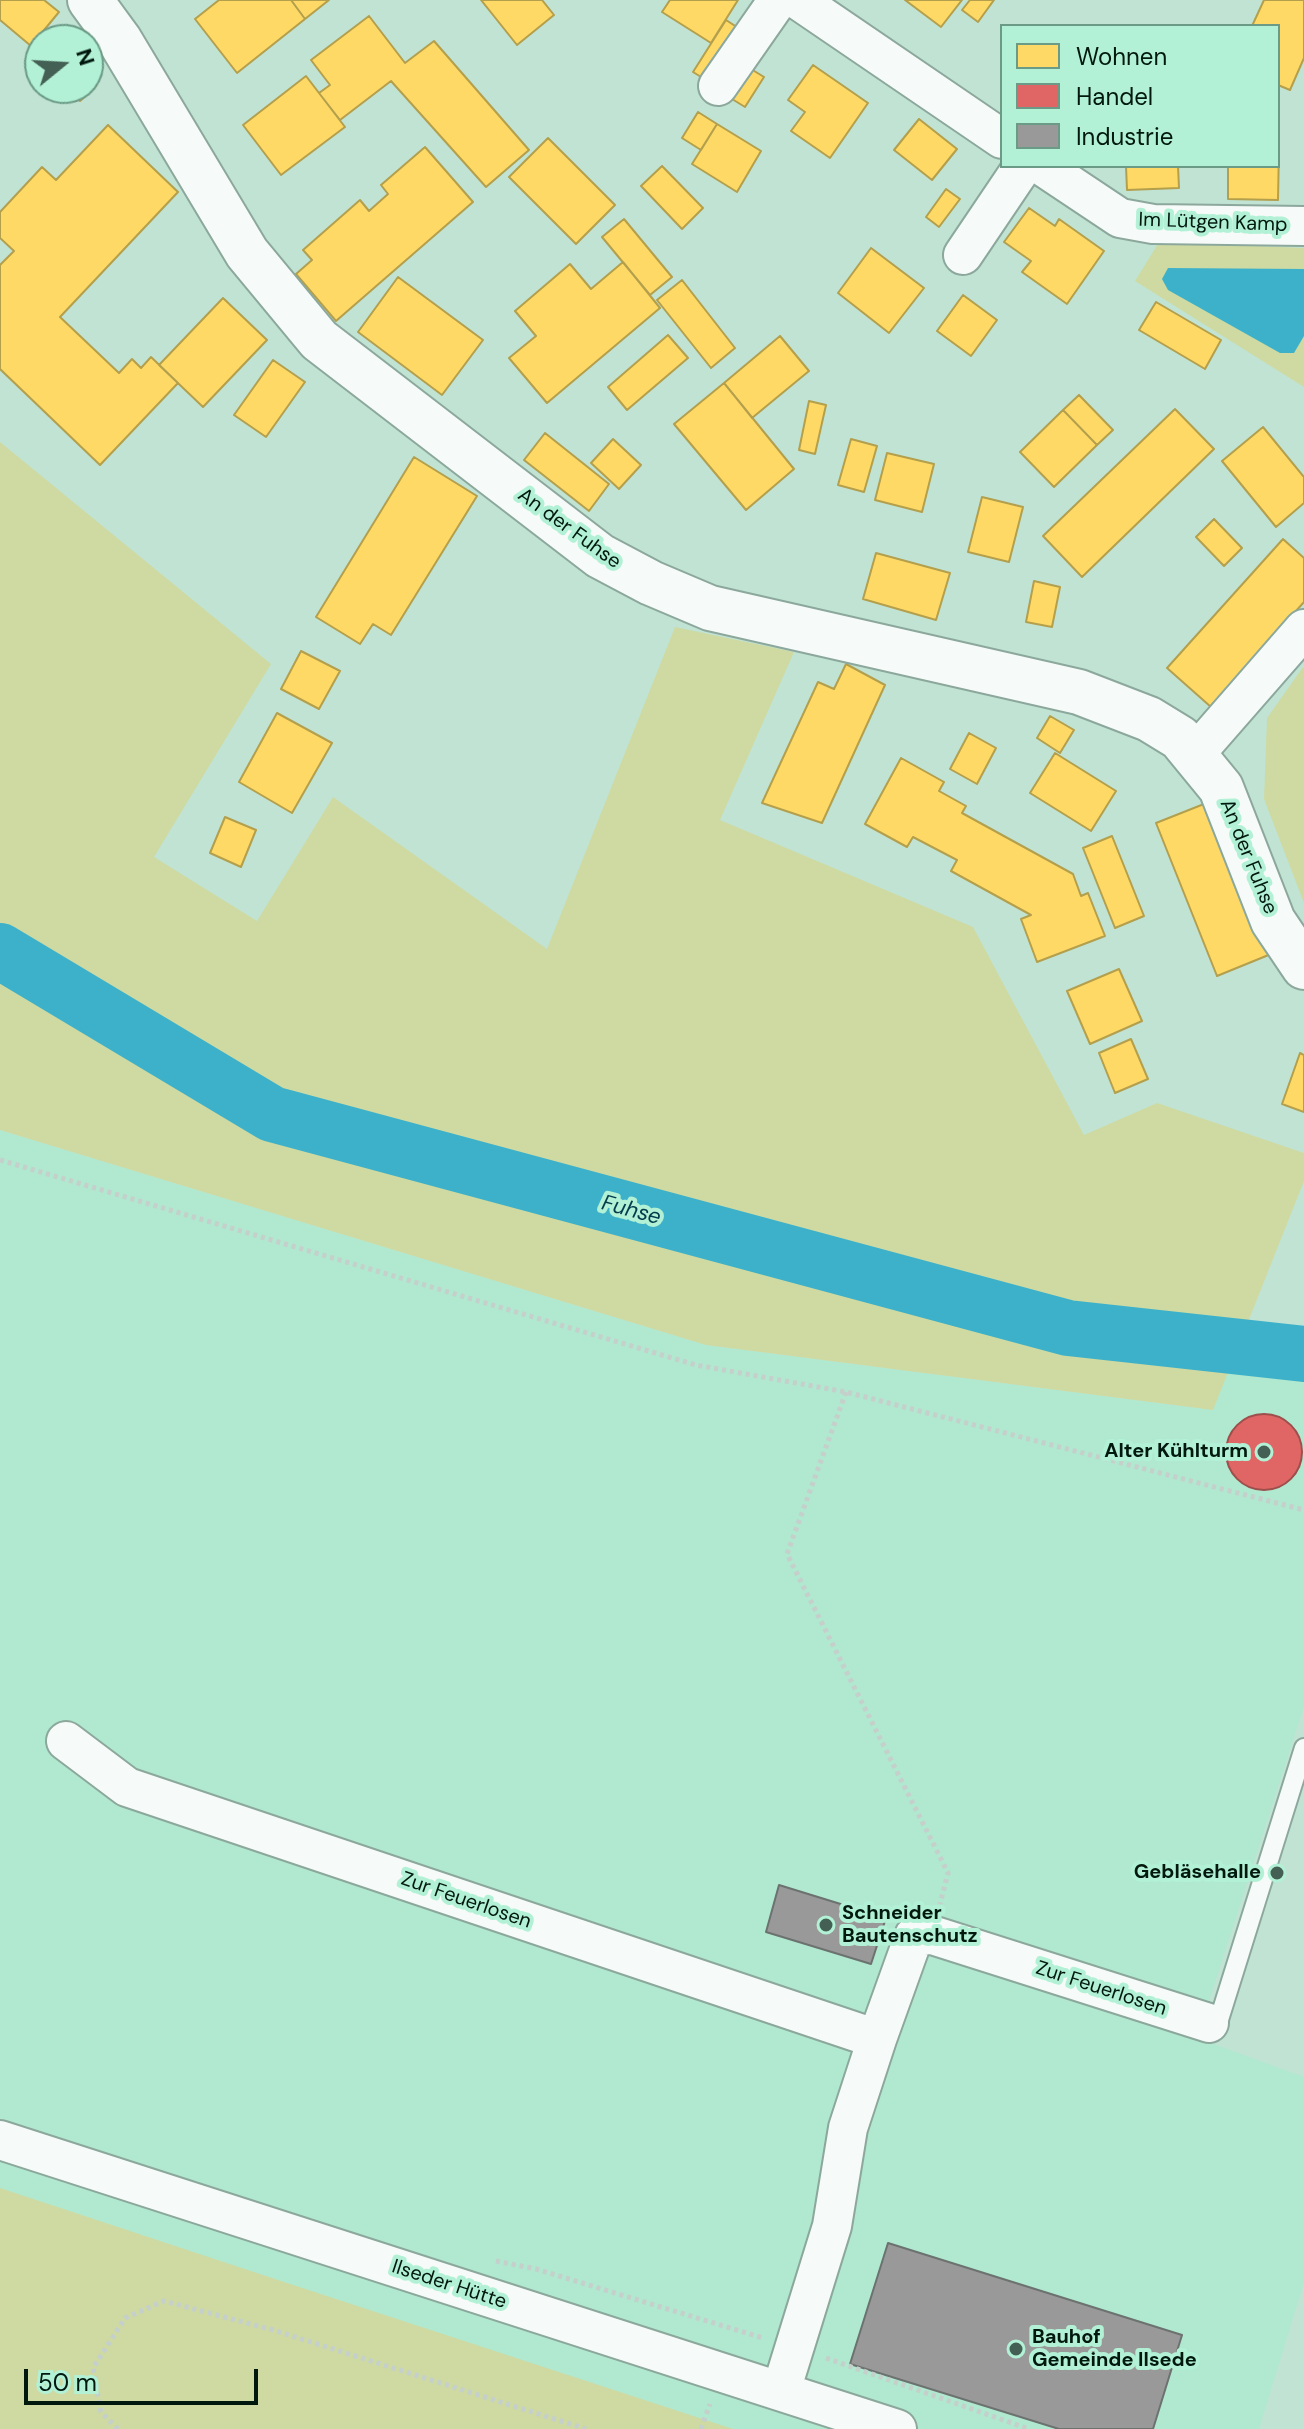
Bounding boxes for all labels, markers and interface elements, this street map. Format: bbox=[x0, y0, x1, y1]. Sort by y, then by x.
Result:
north arrow bbox=[24, 24, 104, 104]
legend bbox=[1000, 24, 1280, 168]
text: Wohnen bbox=[1076, 41, 1167, 72]
text: N bbox=[69, 45, 102, 69]
text: Handel bbox=[1076, 81, 1153, 112]
text: Industrie bbox=[1076, 121, 1173, 152]
street label: Im Lütgen Kamp bbox=[1138, 208, 1288, 238]
street label: An der Fuhse bbox=[513, 484, 625, 574]
street label: An der Fuhse bbox=[1214, 796, 1282, 918]
water label: Fuhse bbox=[599, 1190, 663, 1232]
place label: Alter Kühlturm bbox=[1104, 1440, 1248, 1464]
marker: Alter Kühlturm bbox=[1255, 1443, 1273, 1461]
place label: Gebläsehalle bbox=[1134, 1861, 1261, 1885]
marker: Gebläsehalle bbox=[1268, 1864, 1286, 1882]
street label: Zur Feuerlosen bbox=[398, 1868, 534, 1934]
place label: Schneider Bautenschutz bbox=[842, 1902, 978, 1949]
marker: Schneider Bautenschutz bbox=[817, 1916, 835, 1934]
street label: Zur Feuerlosen bbox=[1033, 1957, 1169, 2021]
street label: Ilseder Hütte bbox=[389, 2255, 509, 2315]
place label: Bauhof Gemeinde Ilsede bbox=[1032, 2326, 1197, 2373]
marker: Bauhof Gemeinde Ilsede bbox=[1007, 2340, 1025, 2358]
scale bar bbox=[28, 2353, 262, 2403]
text: 50 m bbox=[38, 2367, 97, 2398]

